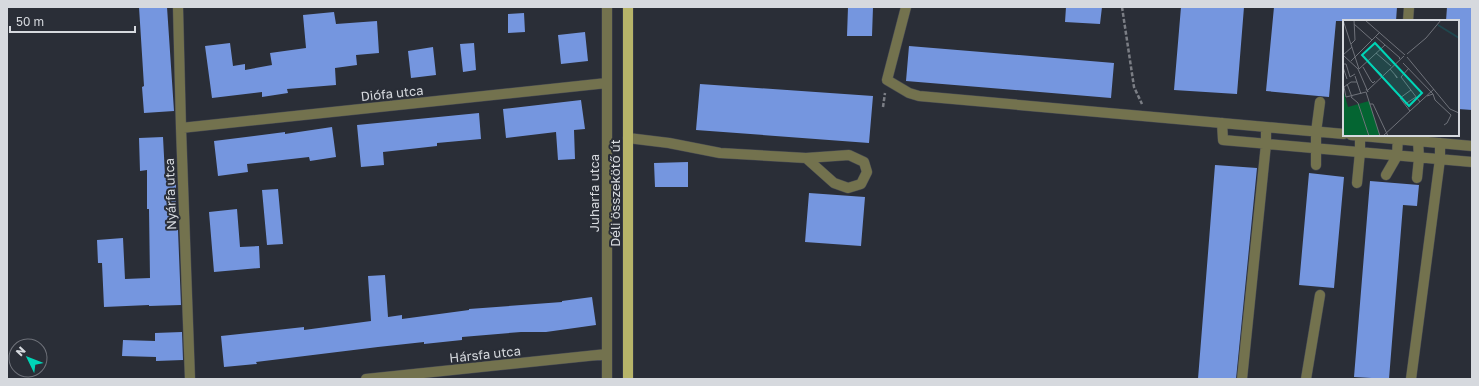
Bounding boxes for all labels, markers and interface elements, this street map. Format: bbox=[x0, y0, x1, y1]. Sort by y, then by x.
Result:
scale bar bbox=[10, 8, 135, 34]
text: 50 m bbox=[16, 14, 44, 29]
inset map bbox=[1343, 20, 1459, 136]
street label: Diófa utca bbox=[360, 82, 424, 104]
street label: Déli összekötő út bbox=[607, 139, 623, 247]
street label: Juharfa utca bbox=[586, 154, 602, 232]
street label: Nyárfa utca bbox=[161, 158, 179, 230]
north arrow bbox=[8, 338, 48, 378]
street label: Hársfa utca bbox=[448, 342, 522, 366]
text: N bbox=[13, 343, 28, 358]

